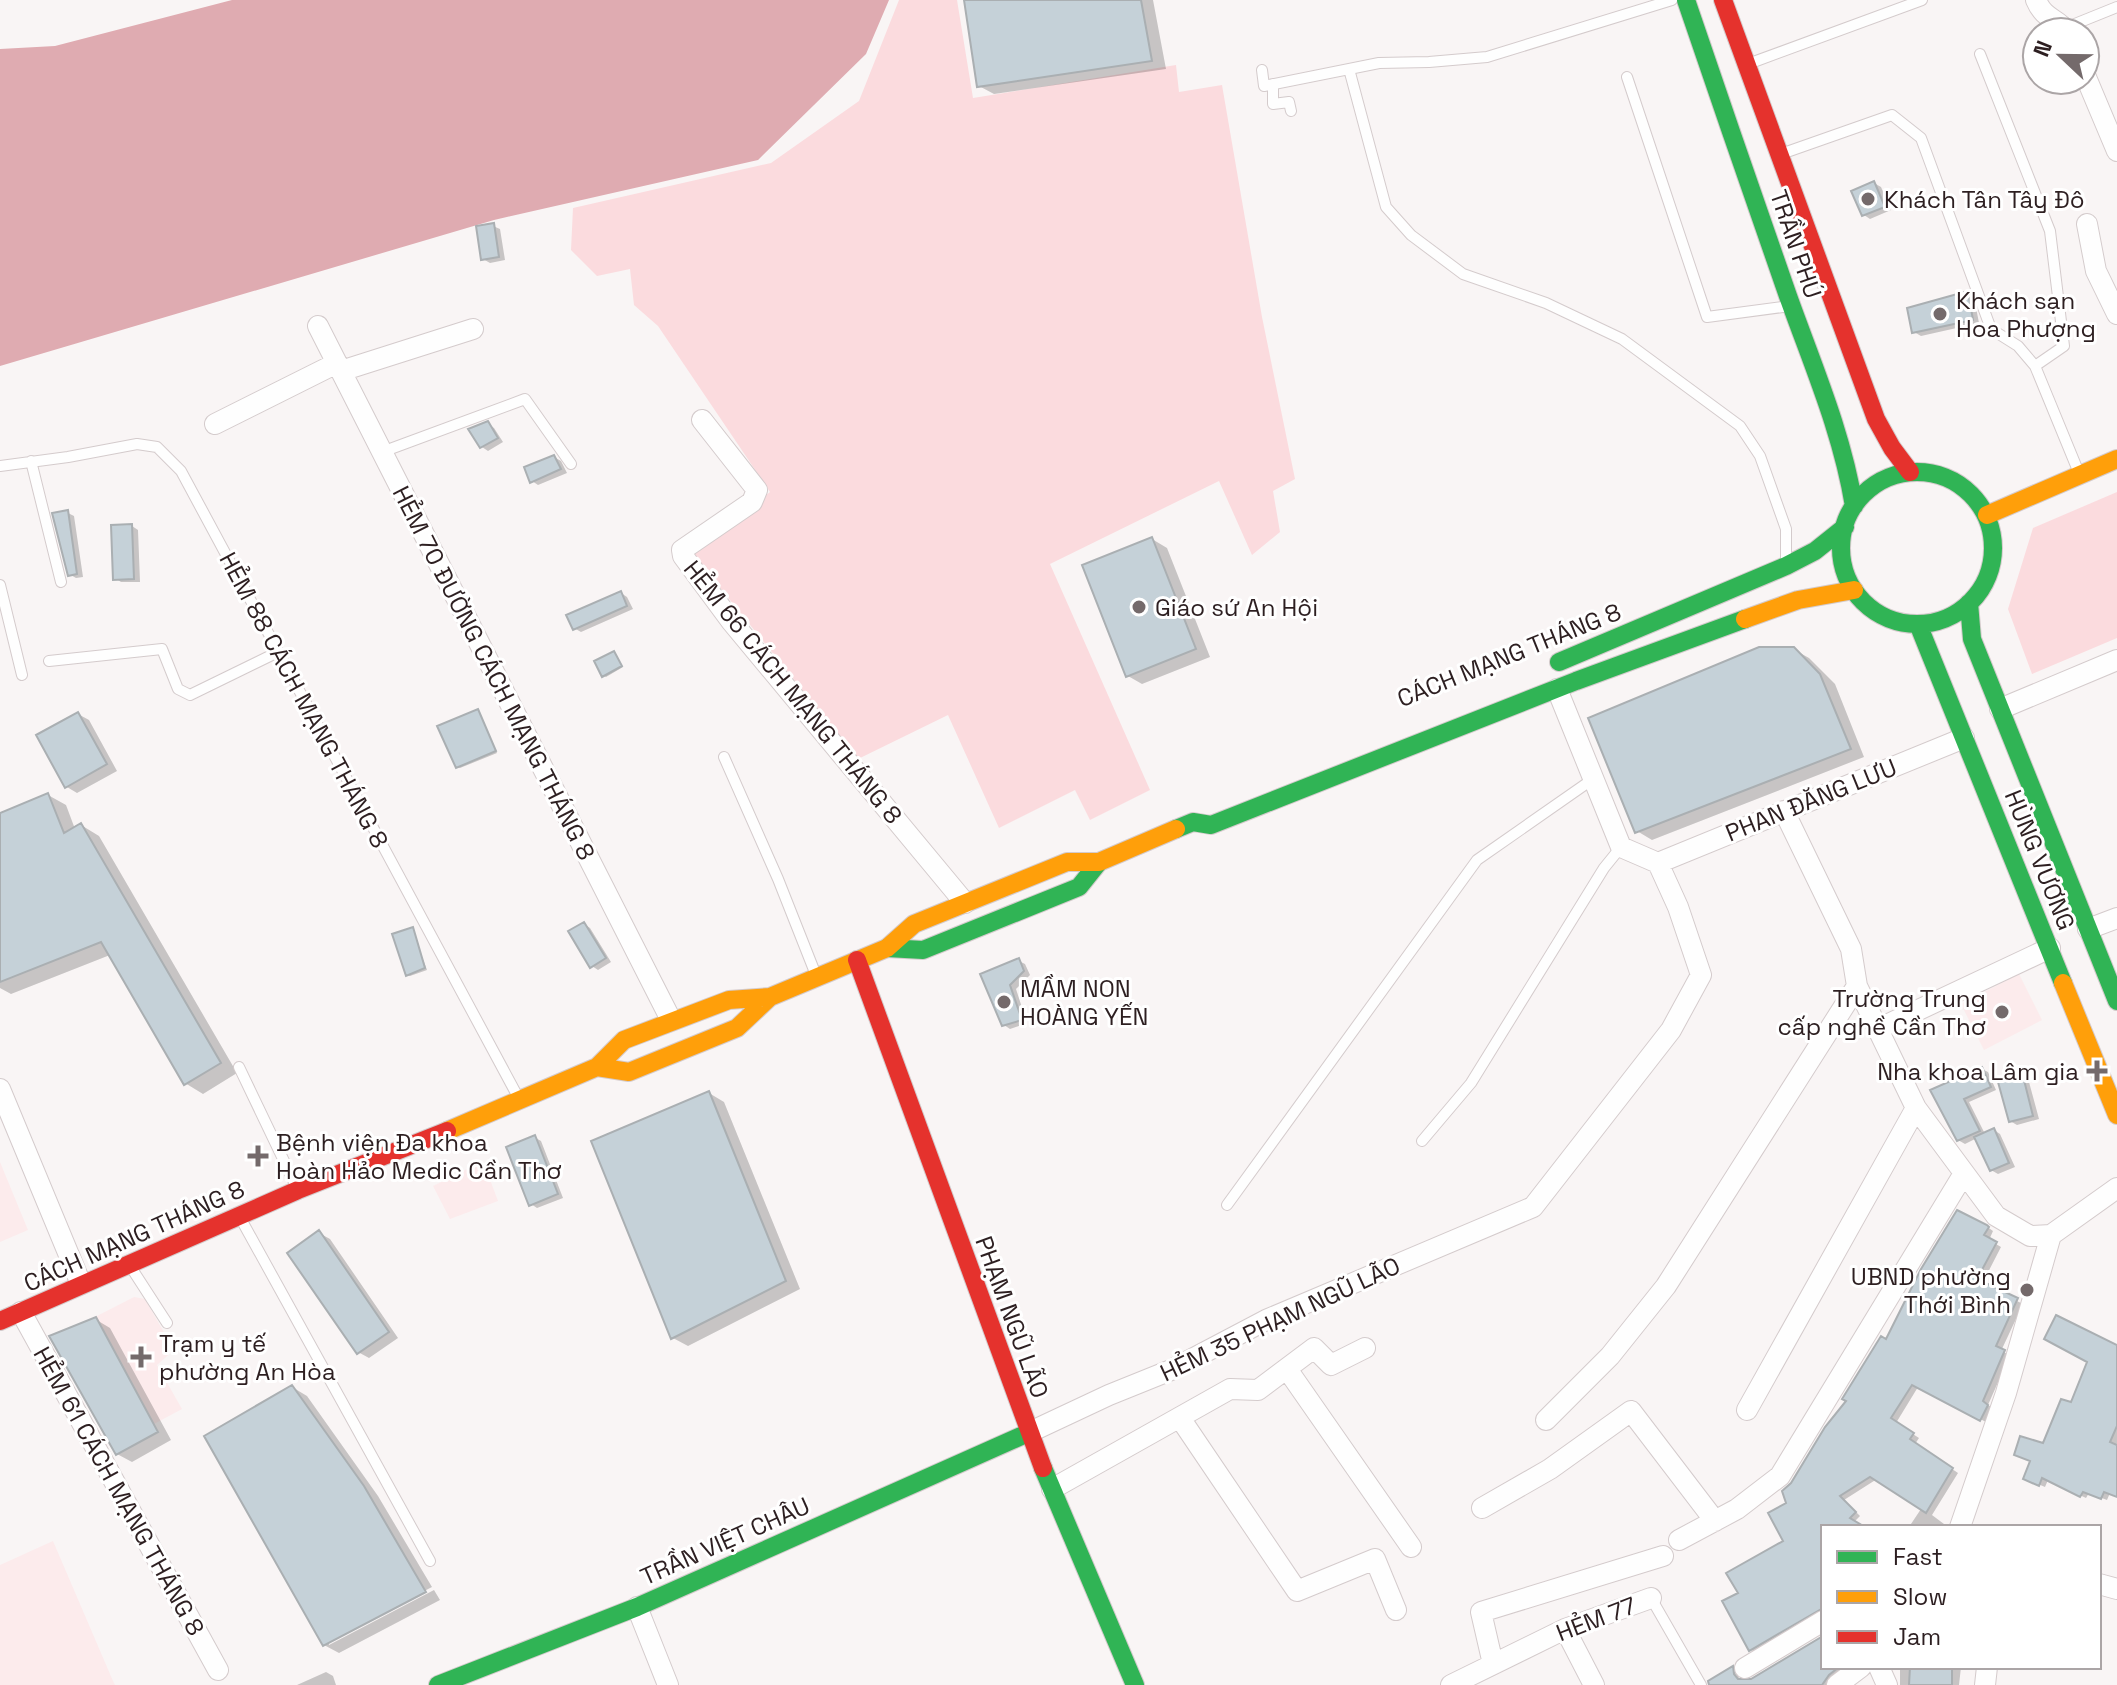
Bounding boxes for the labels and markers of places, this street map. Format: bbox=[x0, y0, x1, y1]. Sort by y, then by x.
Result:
place label: Khách Tân Tây Đô bbox=[1884, 184, 2085, 215]
marker: Khách Tân Tây Đô bbox=[1859, 190, 1877, 208]
place label: Khách sạn Hoa Phượng bbox=[1956, 285, 2096, 344]
marker: Khách sạn Hoa Phượng bbox=[1931, 305, 1949, 323]
place label: Giáo sứ An Hội bbox=[1155, 592, 1318, 623]
marker: Giáo sứ An Hội bbox=[1130, 598, 1148, 616]
place label: MẦM NON HOÀNG YẾN bbox=[1020, 973, 1148, 1032]
place label: Trường Trung cấp nghề Cần Thơ bbox=[1778, 983, 1986, 1042]
marker: MẦM NON HOÀNG YẾN bbox=[995, 993, 1013, 1011]
marker: Trường Trung cấp nghề Cần Thơ bbox=[1993, 1003, 2011, 1021]
place label: Nha khoa Lâm gia bbox=[1877, 1056, 2079, 1087]
marker: Nha khoa Lâm gia bbox=[2086, 1060, 2108, 1082]
place label: Bệnh viện Đa khoa Hoàn Hảo Medic Cần Thơ bbox=[276, 1127, 562, 1186]
marker: Bệnh viện Đa khoa Hoàn Hảo Medic Cần Thơ bbox=[247, 1145, 269, 1167]
place label: UBND phường Thới Bình bbox=[1851, 1261, 2011, 1320]
marker: UBND phường Thới Bình bbox=[2018, 1281, 2036, 1299]
place label: Trạm y tế phường An Hòa bbox=[159, 1328, 336, 1387]
marker: Trạm y tế phường An Hòa bbox=[130, 1346, 152, 1368]

